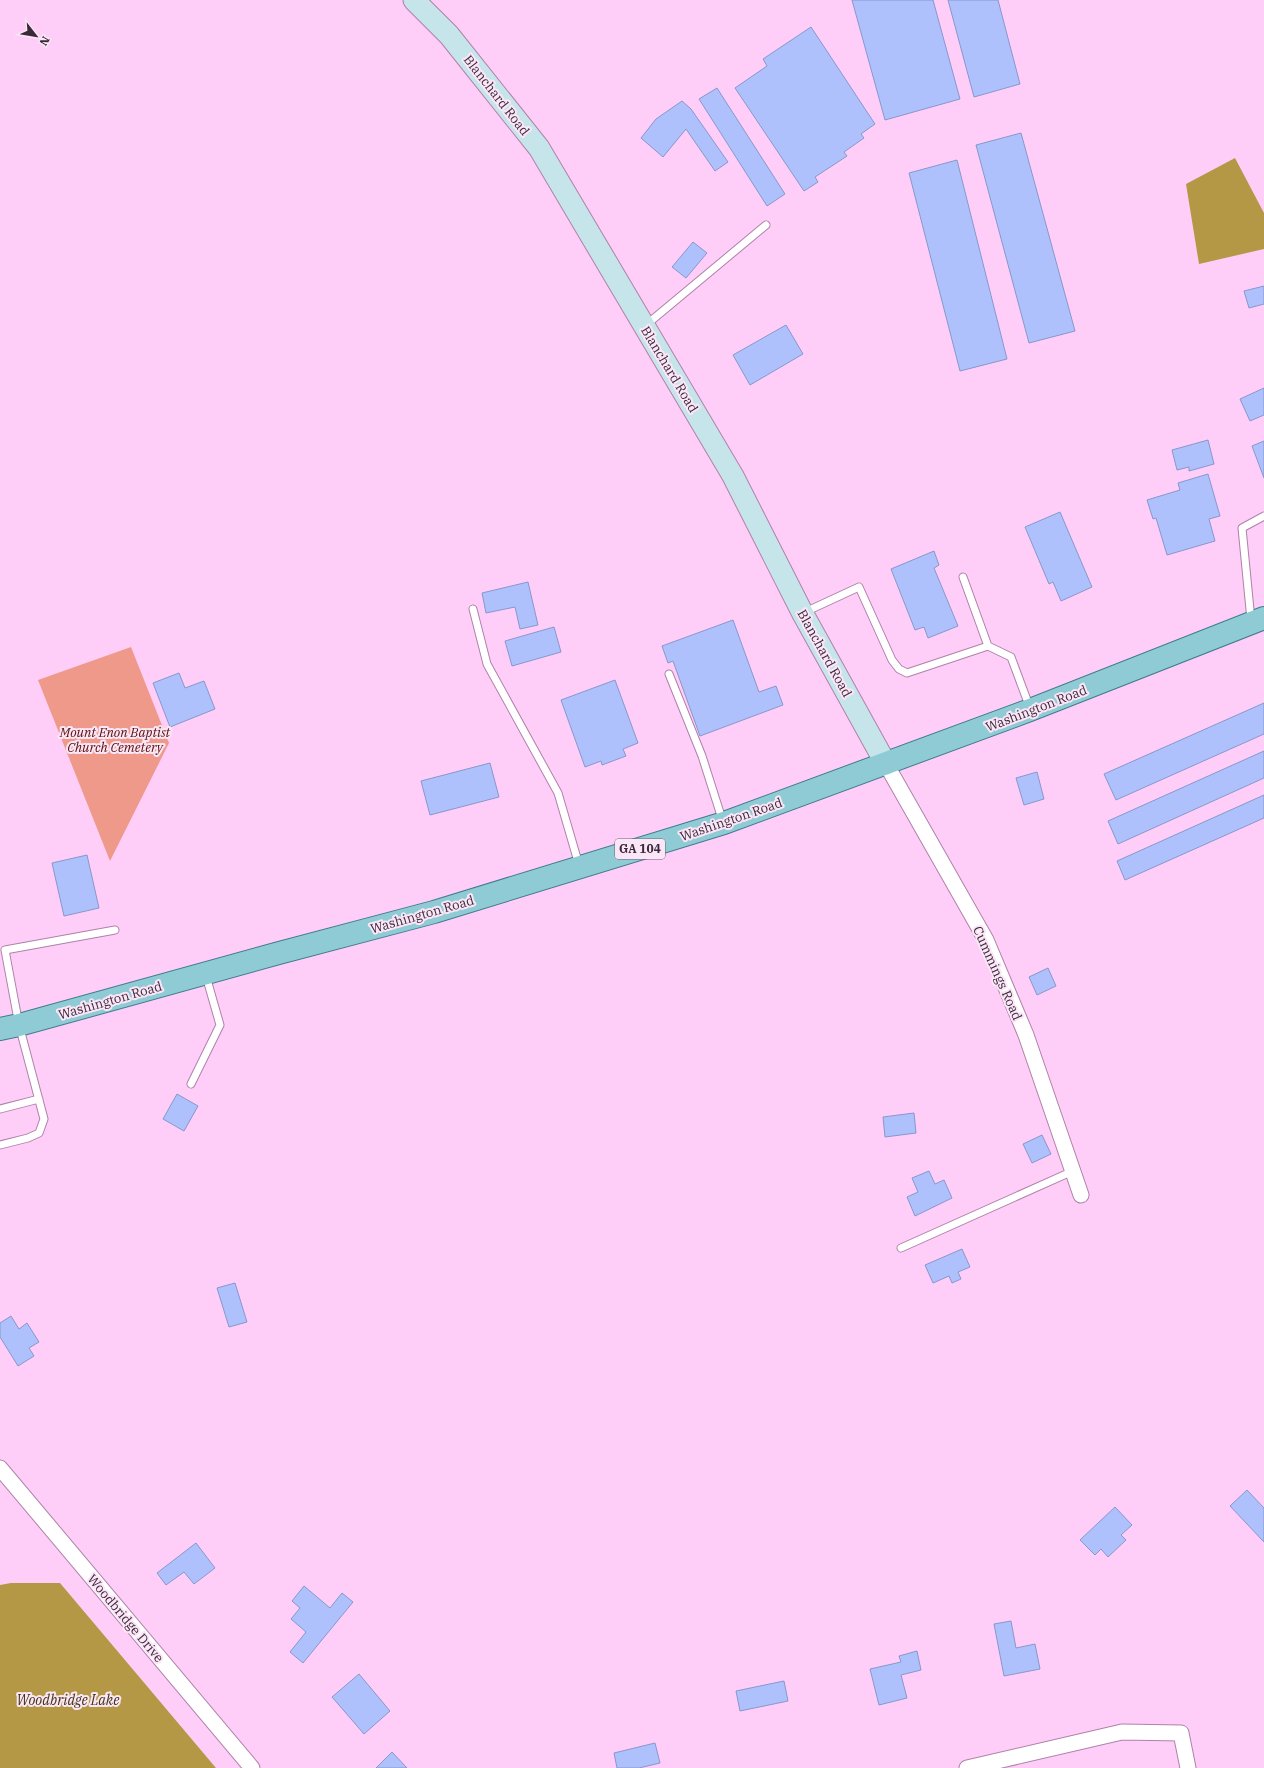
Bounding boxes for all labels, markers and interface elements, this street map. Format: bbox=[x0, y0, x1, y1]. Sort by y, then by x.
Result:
north arrow bbox=[16, 16, 56, 56]
text: N bbox=[36, 34, 53, 49]
street label: Blanchard Road bbox=[460, 52, 533, 139]
street label: Blanchard Road bbox=[637, 323, 702, 416]
street label: Blanchard Road bbox=[793, 606, 856, 700]
street label: Washington Road bbox=[983, 681, 1089, 736]
park label: Mount Enon Baptist Church Cemetery bbox=[59, 724, 171, 756]
street label: Washington Road bbox=[678, 794, 785, 845]
road number: GA 104 bbox=[615, 839, 665, 859]
street label: Washington Road bbox=[368, 892, 476, 937]
street label: Cummings Road bbox=[969, 924, 1026, 1023]
street label: Washington Road bbox=[56, 978, 164, 1023]
street label: Woodbridge Drive bbox=[84, 1571, 168, 1666]
water label: Woodbridge Lake bbox=[16, 1691, 120, 1709]

